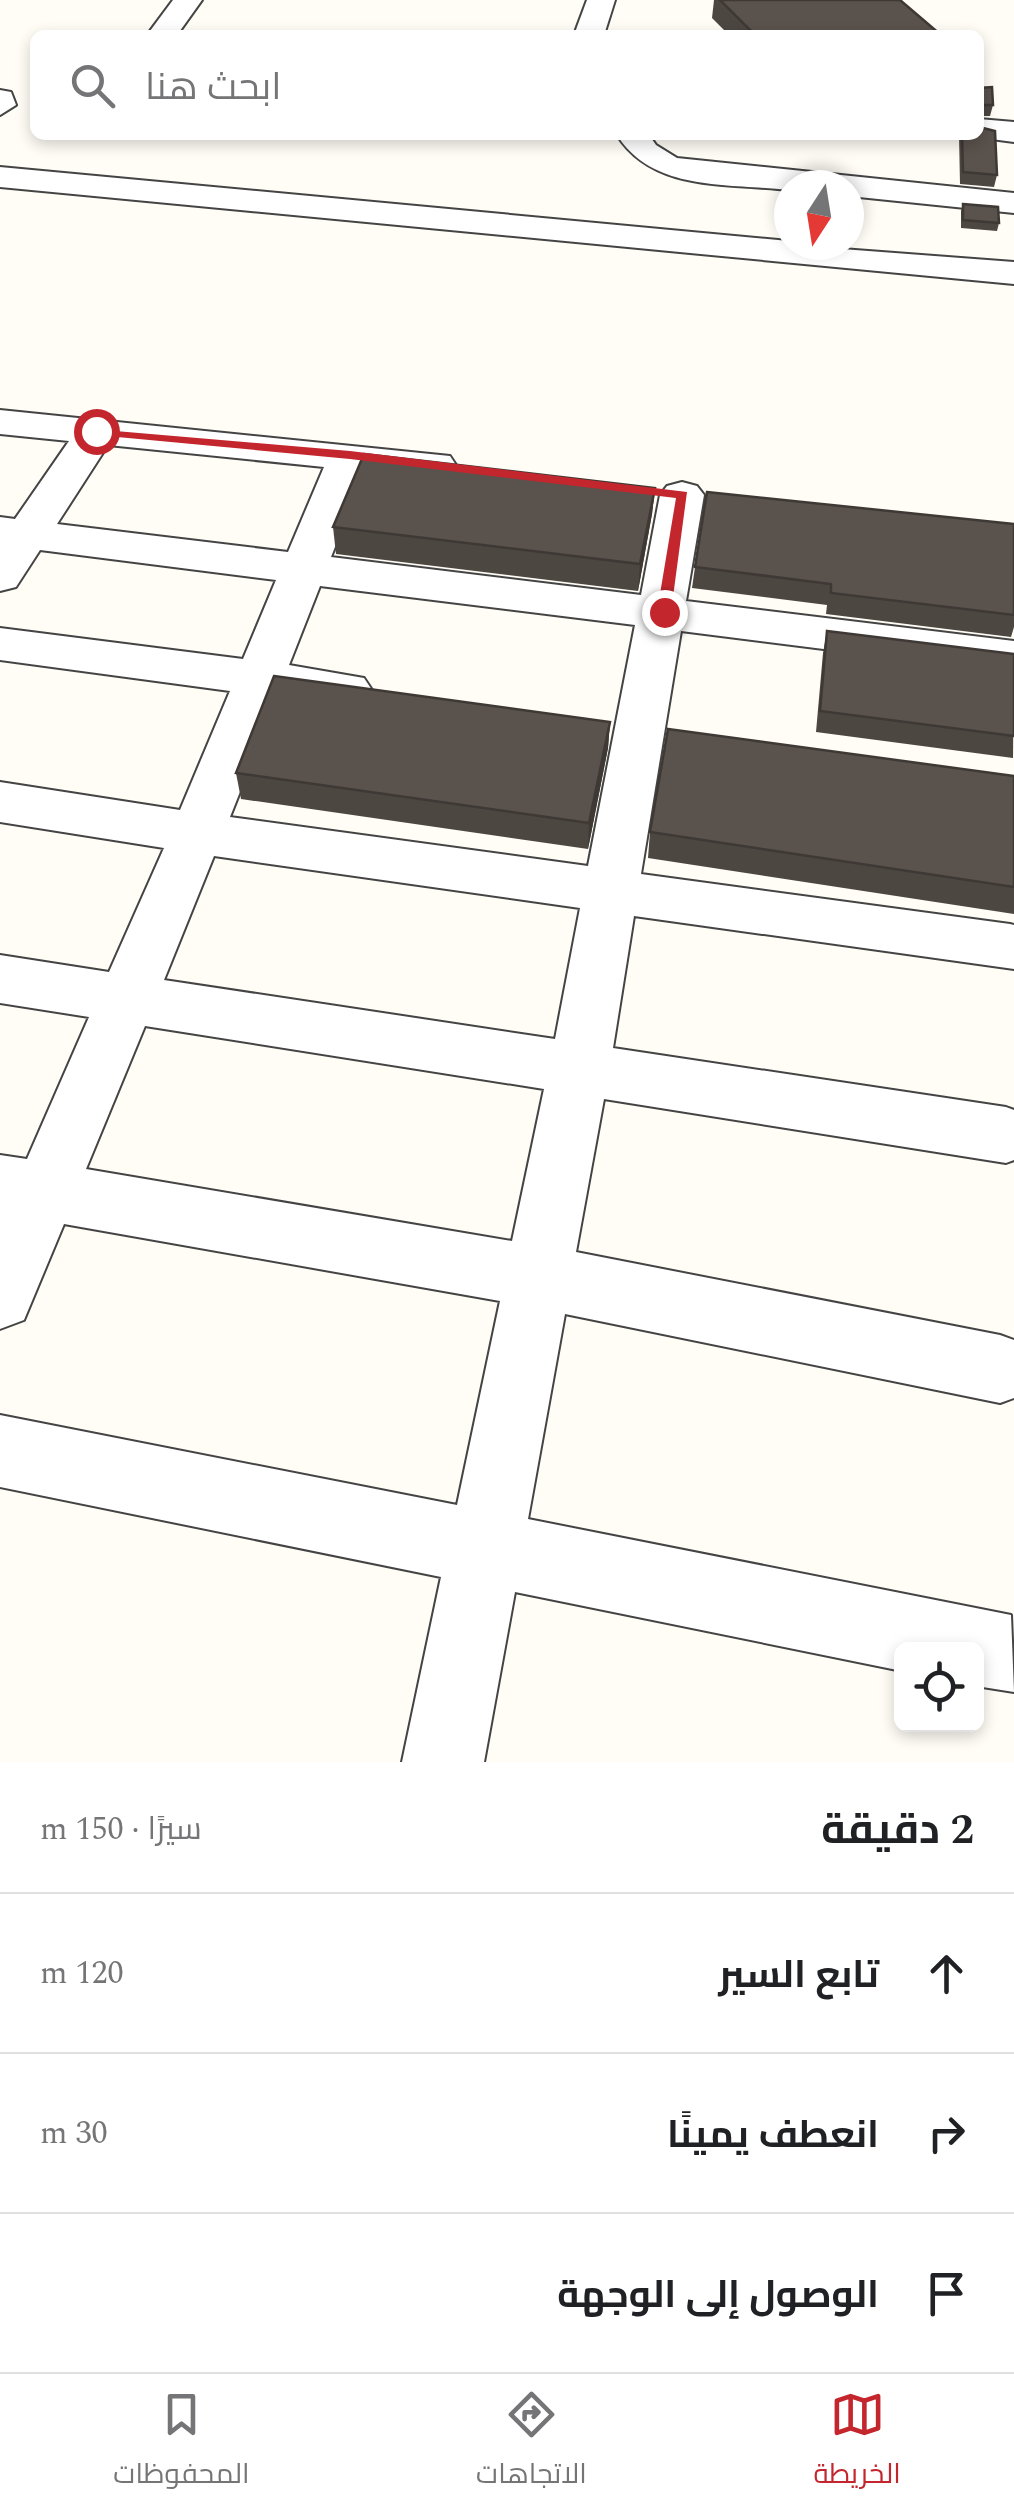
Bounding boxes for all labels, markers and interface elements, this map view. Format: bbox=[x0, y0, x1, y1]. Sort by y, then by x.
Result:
search box bbox=[30, 30, 984, 140]
icon: search bbox=[65, 58, 120, 113]
text: ابحث هنا bbox=[145, 59, 281, 117]
north arrow bbox=[774, 170, 864, 260]
route start bbox=[74, 409, 120, 455]
route end bbox=[642, 590, 688, 636]
map controls bbox=[894, 1642, 984, 1732]
button: locate bbox=[894, 1642, 984, 1732]
text: 2 دقيقة bbox=[821, 1799, 974, 1862]
text: سيرًا · 150 m bbox=[40, 1805, 202, 1854]
icon: ahead bbox=[919, 1946, 974, 2001]
text: تابع السير bbox=[718, 1947, 879, 2005]
text: 120 m bbox=[40, 1949, 124, 1998]
icon: right bbox=[919, 2106, 974, 2161]
text: انعطف يمينًا bbox=[667, 2107, 879, 2165]
text: 30 m bbox=[40, 2109, 108, 2158]
icon: arrive bbox=[919, 2266, 974, 2321]
text: الوصول إلى الوجهة bbox=[557, 2267, 879, 2325]
tab: المحفوظات bbox=[113, 2387, 250, 2499]
tab: الاتجاهات bbox=[476, 2387, 587, 2499]
tab: الخريطة bbox=[813, 2387, 901, 2499]

